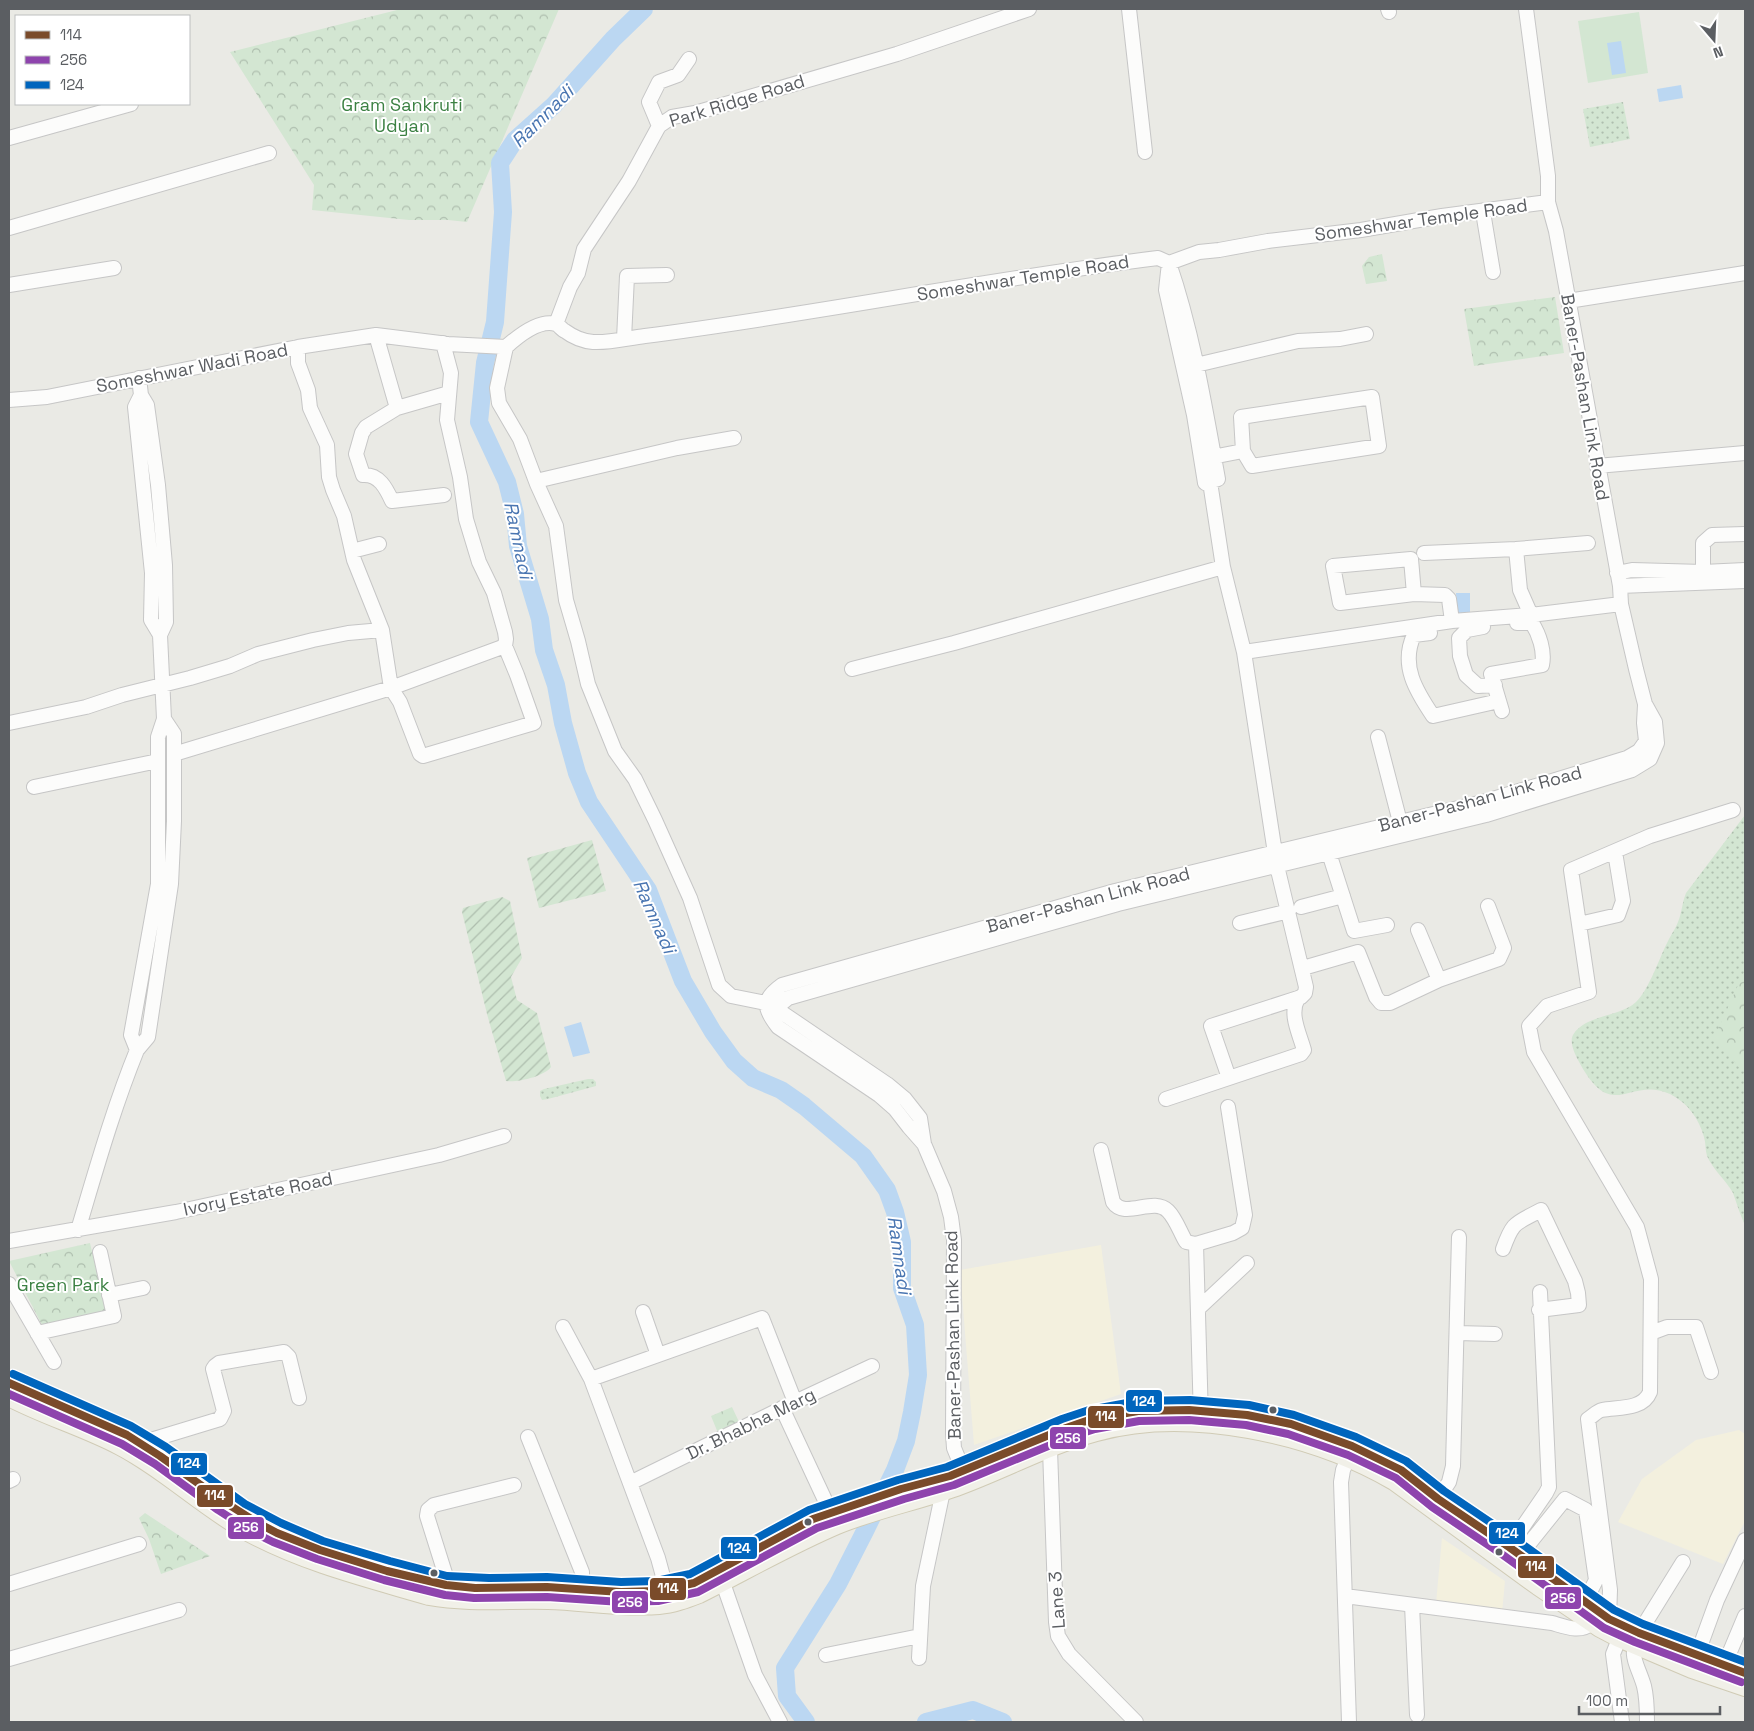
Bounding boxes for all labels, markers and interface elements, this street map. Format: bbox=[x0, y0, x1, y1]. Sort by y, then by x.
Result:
legend bbox=[15, 15, 190, 105]
north arrow bbox=[1689, 15, 1739, 65]
text: 114 bbox=[60, 25, 82, 44]
text: N bbox=[1711, 42, 1726, 62]
text: 256 bbox=[60, 50, 87, 69]
street label: Park Ridge Road bbox=[666, 69, 807, 132]
text: 124 bbox=[60, 75, 84, 94]
water label: Ramnadi bbox=[506, 78, 581, 153]
park label: Gram Sankruti Udyan bbox=[341, 93, 463, 137]
street label: Someshwar Temple Road bbox=[1313, 193, 1529, 246]
street label: Someshwar Temple Road bbox=[915, 249, 1131, 306]
street label: Baner-Pashan Link Road bbox=[1556, 292, 1615, 502]
street label: Someshwar Wadi Road bbox=[94, 338, 290, 397]
water label: Ramnadi bbox=[498, 499, 539, 583]
street label: Baner-Pashan Link Road bbox=[1376, 760, 1584, 837]
street label: Baner-Pashan Link Road bbox=[984, 861, 1192, 938]
water label: Ramnadi bbox=[627, 875, 683, 959]
street label: Ivory Estate Road bbox=[181, 1166, 335, 1221]
water label: Ramnadi bbox=[882, 1214, 918, 1298]
street label: Baner-Pashan Link Road bbox=[939, 1230, 966, 1440]
park label: Green Park bbox=[17, 1273, 110, 1296]
street label: Dr. Bhabha Marg bbox=[682, 1382, 819, 1465]
line badge: 124 bbox=[1125, 1389, 1163, 1413]
text: 124 bbox=[1132, 1392, 1156, 1410]
line badge: 114 bbox=[1087, 1405, 1125, 1429]
unlabelled marker bbox=[1268, 1405, 1278, 1415]
text: 114 bbox=[1095, 1407, 1117, 1425]
line badge: 256 bbox=[1049, 1426, 1087, 1450]
text: 256 bbox=[1055, 1429, 1081, 1447]
line badge: 124 bbox=[170, 1452, 208, 1476]
text: 124 bbox=[177, 1454, 201, 1472]
line badge: 114 bbox=[196, 1484, 234, 1508]
text: 114 bbox=[204, 1486, 226, 1504]
line badge: 256 bbox=[227, 1516, 265, 1540]
unlabelled marker bbox=[803, 1517, 813, 1527]
text: 256 bbox=[233, 1518, 259, 1536]
line badge: 124 bbox=[1488, 1521, 1526, 1545]
text: 124 bbox=[1495, 1524, 1519, 1542]
line badge: 124 bbox=[720, 1536, 758, 1560]
text: 124 bbox=[727, 1539, 751, 1557]
unlabelled marker bbox=[1494, 1547, 1504, 1557]
line badge: 114 bbox=[1517, 1555, 1555, 1579]
text: 114 bbox=[1525, 1557, 1547, 1575]
unlabelled marker bbox=[429, 1568, 439, 1578]
street label: Lane 3 bbox=[1043, 1571, 1070, 1629]
line badge: 114 bbox=[649, 1577, 687, 1601]
text: 114 bbox=[657, 1579, 679, 1597]
line badge: 256 bbox=[1544, 1586, 1582, 1610]
text: 256 bbox=[1550, 1589, 1576, 1607]
line badge: 256 bbox=[611, 1590, 649, 1614]
text: 256 bbox=[617, 1593, 643, 1611]
scale bar bbox=[1579, 1684, 1720, 1716]
text: 100 m bbox=[1586, 1691, 1628, 1710]

